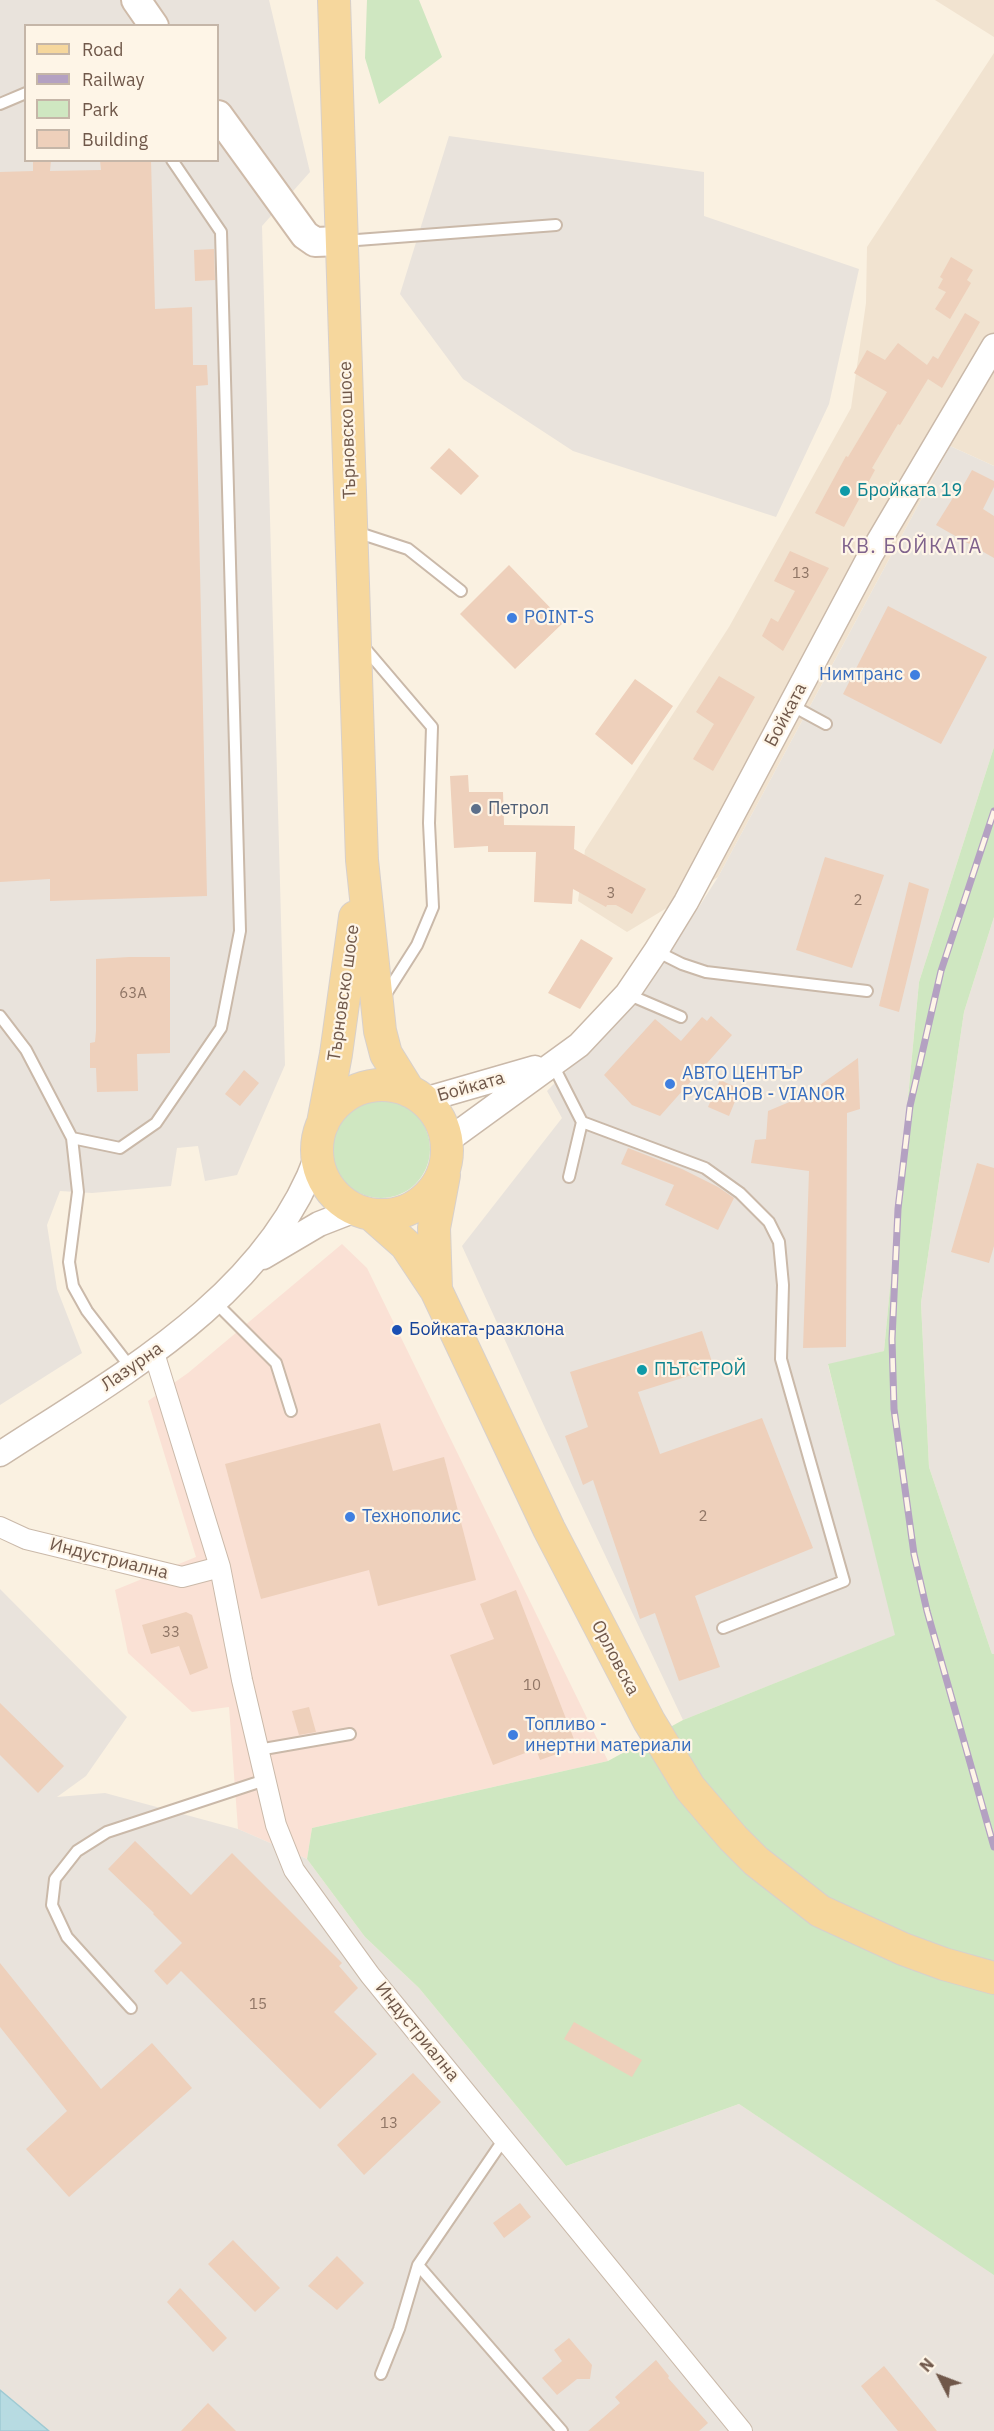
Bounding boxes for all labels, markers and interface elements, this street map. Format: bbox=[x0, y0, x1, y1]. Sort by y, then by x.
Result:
legend bbox=[24, 24, 219, 162]
text: Road bbox=[82, 38, 123, 61]
text: Railway bbox=[82, 68, 144, 91]
text: Park bbox=[82, 98, 118, 121]
text: Building bbox=[82, 128, 148, 151]
street label: Търновско шосе bbox=[335, 361, 361, 499]
place label: Бройката 19 bbox=[857, 480, 962, 502]
marker: Бройката 19 bbox=[838, 484, 852, 498]
district label: КВ. БОЙКАТА bbox=[841, 535, 983, 559]
house number: 13 bbox=[792, 565, 810, 583]
place label: POINT-S bbox=[524, 607, 594, 629]
marker: POINT-S bbox=[505, 611, 519, 625]
place label: Нимтранс bbox=[819, 664, 903, 686]
marker: Нимтранс bbox=[908, 668, 922, 682]
street label: Бойката bbox=[760, 679, 812, 751]
place label: Петрол bbox=[488, 798, 549, 820]
marker: Петрол bbox=[469, 802, 483, 816]
house number: 3 bbox=[607, 885, 615, 903]
house number: 2 bbox=[854, 892, 862, 910]
street label: Търновско шосе bbox=[324, 923, 364, 1063]
house number: 63А bbox=[119, 985, 147, 1003]
place label: АВТО ЦЕНТЪР РУСАНОВ - VIANOR bbox=[682, 1063, 845, 1106]
street label: Бойката bbox=[435, 1067, 507, 1107]
marker: АВТО ЦЕНТЪР РУСАНОВ - VIANOR bbox=[663, 1077, 677, 1091]
place label: Бойката-разклона bbox=[409, 1319, 564, 1341]
marker: Бойката-разклона bbox=[390, 1323, 404, 1337]
street label: Лазурна bbox=[97, 1338, 167, 1396]
place label: ПЪТСТРОЙ bbox=[654, 1359, 746, 1381]
marker: ПЪТСТРОЙ bbox=[635, 1363, 649, 1377]
place label: Технополис bbox=[362, 1506, 461, 1528]
house number: 2 bbox=[699, 1508, 707, 1526]
marker: Технополис bbox=[343, 1510, 357, 1524]
street label: Индустриална bbox=[47, 1534, 171, 1584]
street label: Орловска bbox=[586, 1617, 644, 1699]
house number: 33 bbox=[162, 1624, 180, 1642]
house number: 10 bbox=[523, 1677, 541, 1695]
place label: Топливо - инертни материали bbox=[525, 1714, 692, 1756]
marker: Топливо - инертни материали bbox=[506, 1728, 520, 1742]
street label: Индустриална bbox=[370, 1978, 464, 2086]
house number: 15 bbox=[249, 1996, 267, 2014]
house number: 13 bbox=[380, 2115, 398, 2133]
north arrow bbox=[910, 2347, 970, 2407]
text: N bbox=[915, 2354, 938, 2376]

